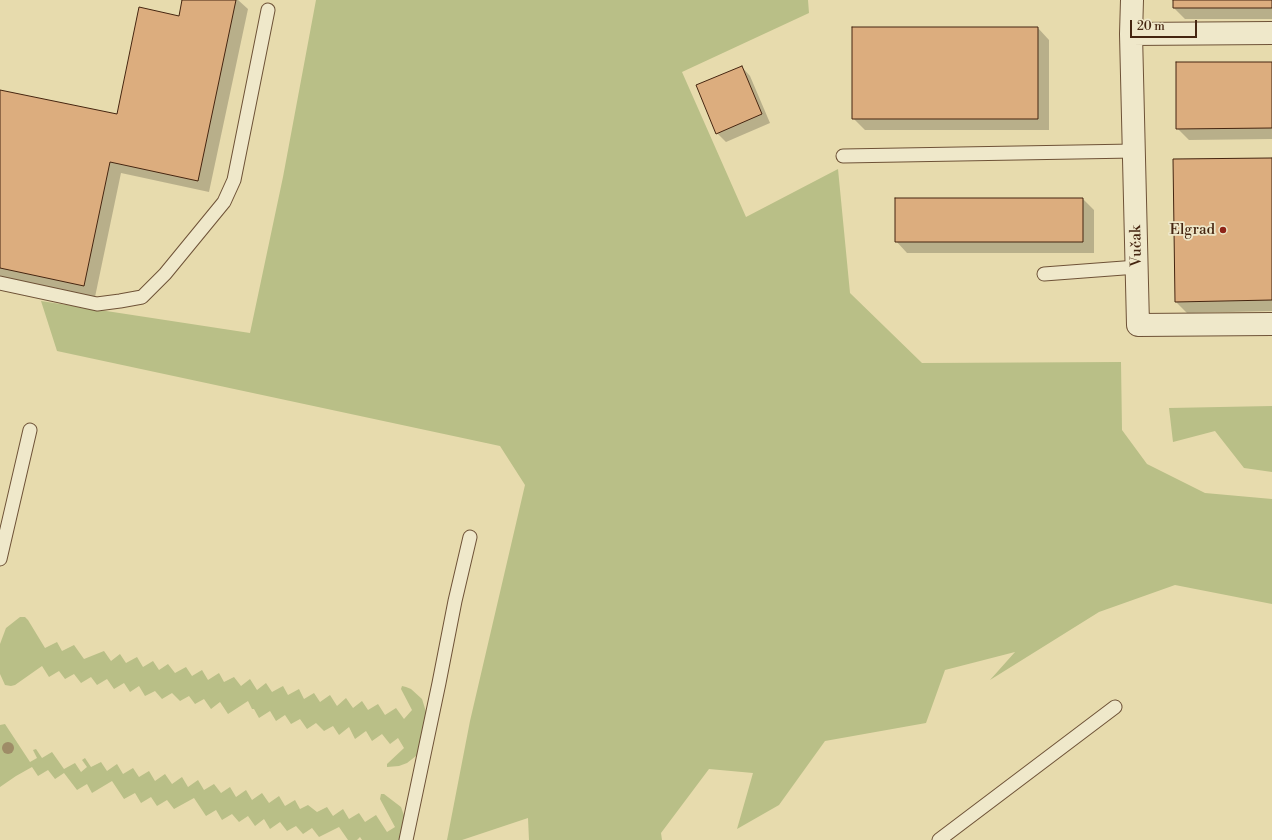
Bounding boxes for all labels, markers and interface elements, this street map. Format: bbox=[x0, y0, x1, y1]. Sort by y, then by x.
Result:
scale bar bbox=[1132, 12, 1199, 38]
text: 20 m bbox=[1137, 19, 1165, 34]
place label: Elgrad bbox=[1170, 221, 1215, 239]
street label: Vučak bbox=[1128, 225, 1146, 267]
marker: Elgrad bbox=[1218, 225, 1228, 235]

